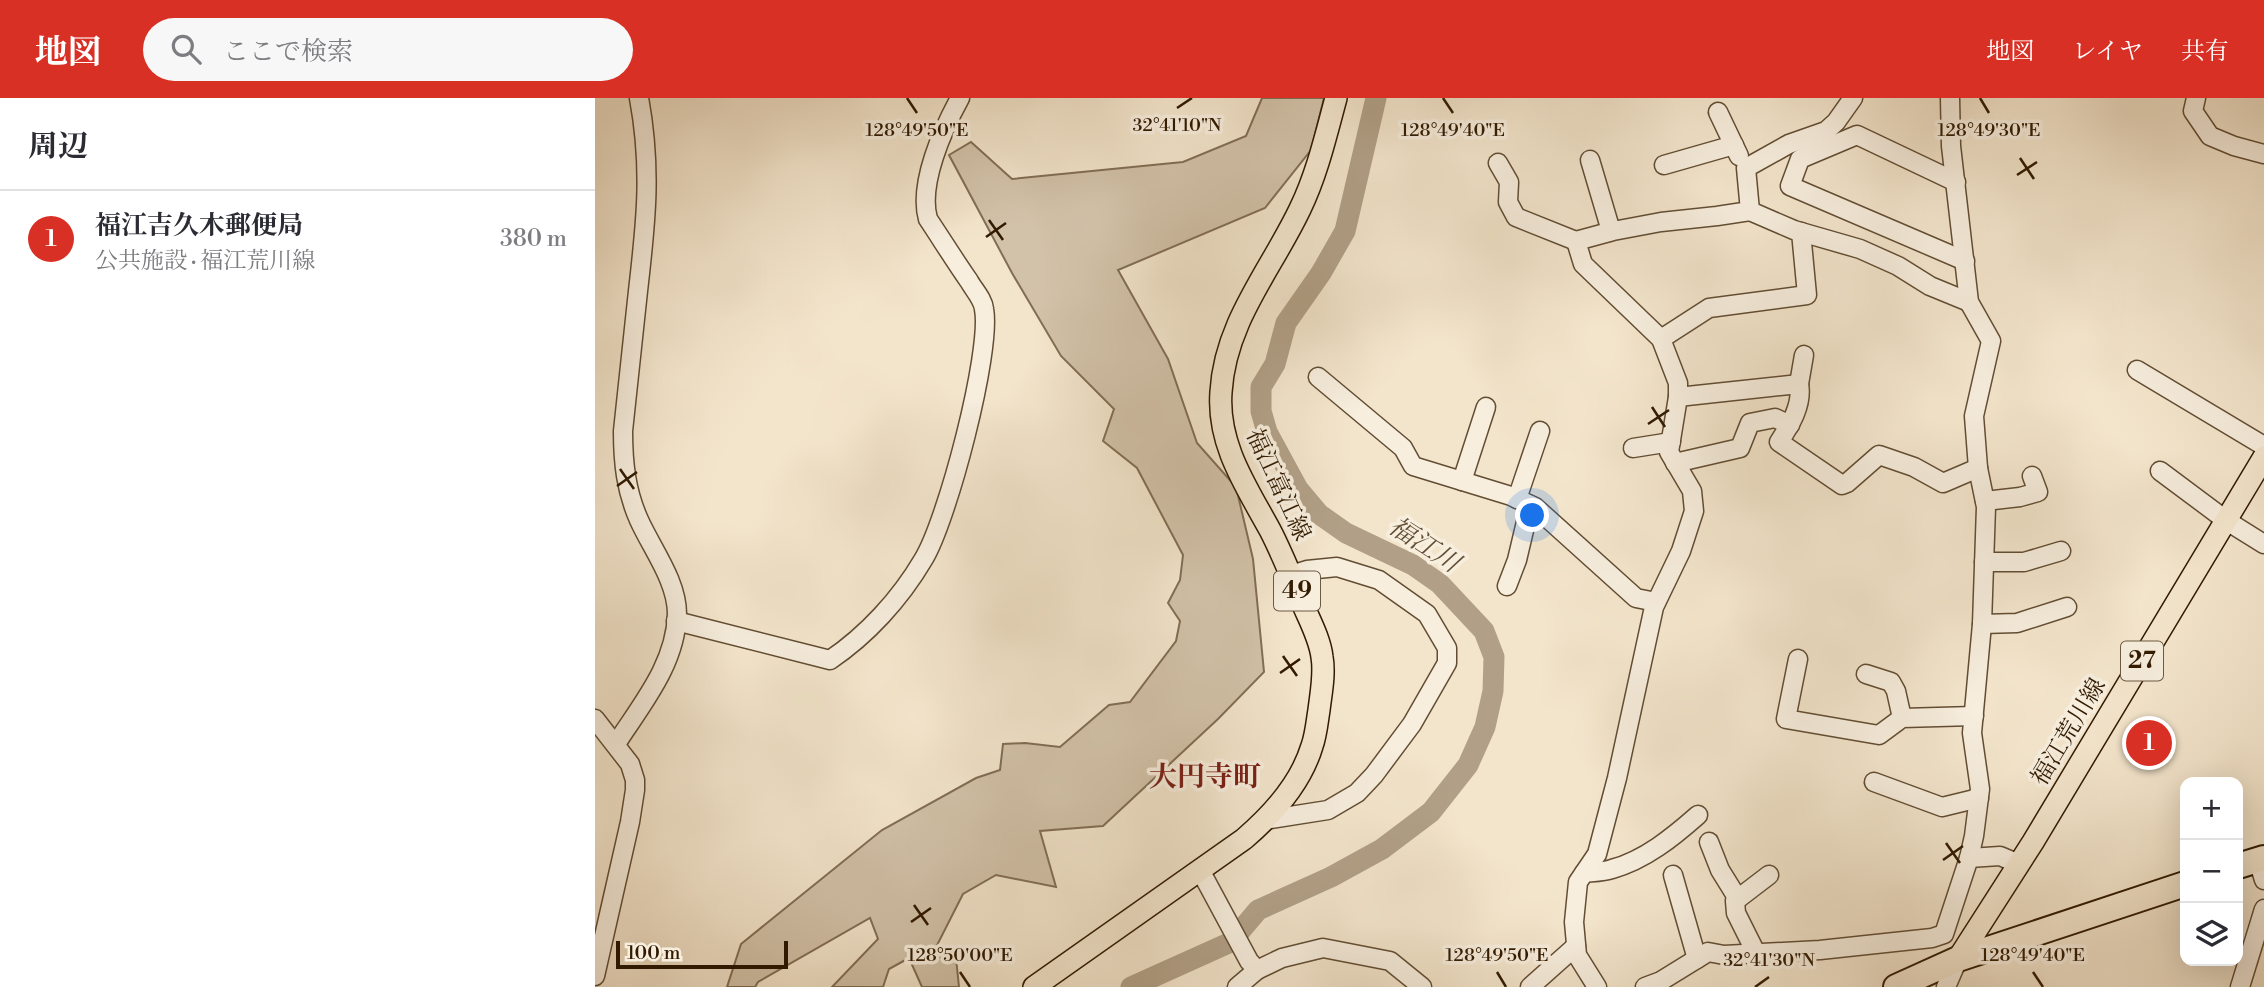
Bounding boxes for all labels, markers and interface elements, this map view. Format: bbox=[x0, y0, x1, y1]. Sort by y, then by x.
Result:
search box bbox=[143, 18, 633, 81]
icon: search bbox=[167, 30, 205, 68]
text: 地図 bbox=[35, 33, 101, 74]
text: ここで検索 bbox=[223, 36, 353, 68]
text: 地図 bbox=[1986, 37, 2034, 67]
text: レイヤ bbox=[2072, 37, 2143, 67]
text: 共有 bbox=[2181, 37, 2229, 67]
text: 32°41'10"N bbox=[1133, 114, 1222, 137]
text: 128°49'50"E bbox=[866, 119, 969, 142]
text: 128°49'40"E bbox=[1401, 119, 1505, 142]
text: 128°49'30"E bbox=[1937, 119, 2041, 142]
text: 周辺 bbox=[28, 128, 88, 166]
text: 福江吉久木郵便局 bbox=[95, 210, 303, 242]
text: 1 bbox=[45, 225, 57, 253]
text: 380 m bbox=[500, 225, 567, 253]
text: 公共施設 · 福江荒川線 bbox=[95, 247, 315, 275]
street label: 福江富江線 bbox=[1239, 424, 1317, 546]
your location bbox=[1515, 498, 1549, 532]
water label: 福江川 bbox=[1383, 510, 1468, 581]
road number: 49 bbox=[1274, 572, 1320, 610]
road number: 27 bbox=[2121, 642, 2163, 680]
street label: 福江荒川線 bbox=[2025, 673, 2113, 791]
pin: 1 bbox=[2126, 717, 2172, 769]
district label: 大円寺町 bbox=[1149, 760, 1261, 795]
map controls bbox=[2180, 777, 2243, 966]
button: + bbox=[2180, 777, 2243, 840]
button: − bbox=[2180, 840, 2243, 903]
button: layers bbox=[2180, 903, 2243, 966]
scale bar bbox=[616, 938, 787, 970]
text: 100 m bbox=[627, 941, 680, 965]
text: 128°50'00"E bbox=[907, 944, 1013, 967]
text: 128°49'50"E bbox=[1446, 944, 1549, 967]
text: 128°49'40"E bbox=[1981, 944, 2085, 967]
text: 32°41'30"N bbox=[1723, 949, 1815, 972]

